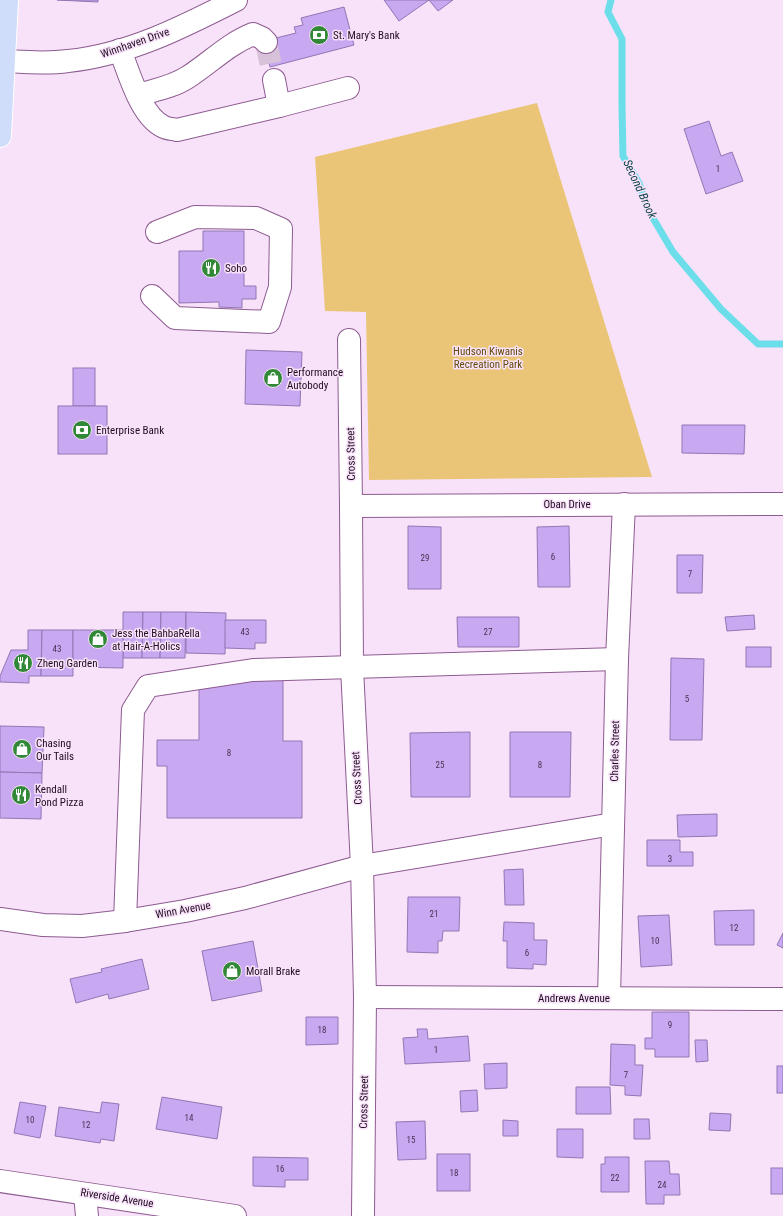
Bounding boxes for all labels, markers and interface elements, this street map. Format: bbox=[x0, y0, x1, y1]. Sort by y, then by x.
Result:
bank icon: St. Mary's Bank bbox=[308, 24, 330, 46]
street label: Winnhaven Drive bbox=[99, 25, 171, 61]
place label: St. Mary's Bank bbox=[333, 29, 400, 42]
water label: Second Brook bbox=[620, 157, 660, 221]
house number: 1 bbox=[716, 164, 720, 174]
restaurant icon: Soho bbox=[200, 257, 222, 279]
place label: Soho bbox=[225, 262, 248, 275]
park label: Hudson Kiwanis Recreation Park bbox=[453, 345, 523, 371]
place label: Performance Autobody bbox=[287, 366, 343, 392]
shop icon: Performance Autobody bbox=[262, 367, 284, 389]
bank icon: Enterprise Bank bbox=[71, 419, 93, 441]
place label: Enterprise Bank bbox=[96, 424, 164, 437]
street label: Cross Street bbox=[344, 427, 358, 481]
street label: Oban Drive bbox=[543, 498, 591, 511]
house number: 6 bbox=[551, 552, 555, 562]
house number: 29 bbox=[421, 553, 429, 563]
house number: 7 bbox=[688, 569, 693, 579]
place label: Jess the BahbaRella at Hair-A-Holics bbox=[112, 627, 200, 653]
house number: 43 bbox=[241, 627, 249, 637]
house number: 27 bbox=[484, 627, 493, 637]
shop icon: Jess the BahbaRella at Hair-A-Holics bbox=[87, 628, 109, 650]
house number: 43 bbox=[53, 644, 61, 654]
restaurant icon: Zheng Garden bbox=[12, 652, 34, 674]
place label: Zheng Garden bbox=[37, 657, 97, 670]
house number: 5 bbox=[685, 694, 690, 704]
street label: Charles Street bbox=[608, 720, 622, 782]
place label: Chasing Our Tails bbox=[36, 737, 74, 763]
shop icon: Chasing Our Tails bbox=[11, 738, 33, 760]
house number: 8 bbox=[227, 748, 231, 758]
street label: Cross Street bbox=[349, 751, 365, 805]
house number: 25 bbox=[436, 760, 445, 770]
house number: 8 bbox=[538, 760, 542, 770]
place label: Kendall Pond Pizza bbox=[35, 783, 83, 809]
restaurant icon: Kendall Pond Pizza bbox=[10, 784, 32, 806]
house number: 3 bbox=[668, 854, 672, 864]
street label: Winn Avenue bbox=[154, 899, 212, 921]
house number: 21 bbox=[430, 909, 438, 919]
house number: 12 bbox=[730, 923, 739, 933]
house number: 10 bbox=[651, 936, 659, 946]
house number: 6 bbox=[525, 948, 529, 958]
shop icon: Morall Brake bbox=[221, 960, 243, 982]
place label: Morall Brake bbox=[246, 965, 300, 978]
street label: Andrews Avenue bbox=[538, 992, 610, 1005]
house number: 9 bbox=[668, 1020, 672, 1030]
house number: 18 bbox=[318, 1025, 326, 1035]
house number: 1 bbox=[434, 1045, 438, 1055]
house number: 7 bbox=[624, 1070, 629, 1080]
street label: Cross Street bbox=[357, 1075, 371, 1129]
house number: 14 bbox=[185, 1113, 194, 1123]
house number: 10 bbox=[26, 1115, 34, 1125]
house number: 12 bbox=[82, 1120, 91, 1130]
house number: 15 bbox=[407, 1135, 416, 1145]
house number: 16 bbox=[276, 1164, 284, 1174]
house number: 18 bbox=[450, 1168, 458, 1178]
house number: 22 bbox=[611, 1173, 620, 1183]
house number: 24 bbox=[658, 1180, 667, 1190]
street label: Riverside Avenue bbox=[80, 1186, 154, 1210]

